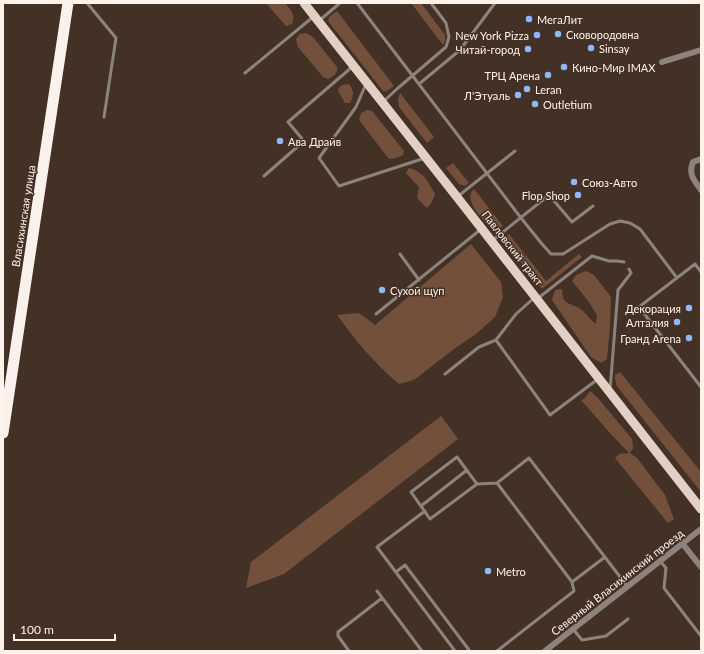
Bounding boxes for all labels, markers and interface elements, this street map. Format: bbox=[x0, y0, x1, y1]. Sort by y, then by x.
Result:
place label: МегаЛит bbox=[537, 13, 583, 26]
marker: МегаЛит bbox=[524, 14, 534, 24]
place label: Сковородовна bbox=[566, 28, 639, 41]
place label: New York Pizza bbox=[455, 29, 529, 42]
marker: Сковородовна bbox=[553, 29, 563, 39]
marker: New York Pizza bbox=[532, 30, 542, 40]
place label: Sinsay bbox=[599, 42, 630, 55]
place label: Читай-город bbox=[456, 43, 520, 56]
marker: Sinsay bbox=[586, 43, 596, 53]
marker: Читай-город bbox=[523, 44, 533, 54]
place label: Кино-Мир IMAX bbox=[572, 61, 656, 74]
marker: Кино-Мир IMAX bbox=[559, 62, 569, 72]
place label: ТРЦ Арена bbox=[484, 69, 540, 82]
marker: ТРЦ Арена bbox=[543, 70, 553, 80]
place label: Leran bbox=[535, 83, 562, 96]
marker: Leran bbox=[522, 84, 532, 94]
place label: Л'Этуаль bbox=[463, 89, 510, 102]
marker: Л'Этуаль bbox=[513, 90, 523, 100]
place label: Outletium bbox=[543, 98, 592, 111]
marker: Outletium bbox=[530, 99, 540, 109]
place label: Ава Драйв bbox=[288, 135, 341, 148]
marker: Ава Драйв bbox=[275, 136, 285, 146]
street label: Власихинская улица bbox=[9, 164, 37, 268]
place label: Союз-Авто bbox=[582, 176, 637, 189]
marker: Союз-Авто bbox=[569, 177, 579, 187]
place label: Flop Shop bbox=[522, 189, 570, 202]
marker: Flop Shop bbox=[573, 190, 583, 200]
street label: Павловский тракт bbox=[480, 208, 547, 289]
place label: Сухой щуп bbox=[390, 284, 445, 297]
marker: Сухой щуп bbox=[377, 285, 387, 295]
place label: Декорация bbox=[625, 302, 681, 315]
marker: Декорация bbox=[684, 303, 694, 313]
place label: Алталия bbox=[626, 316, 669, 329]
marker: Алталия bbox=[672, 317, 682, 327]
place label: Гранд Arena bbox=[620, 332, 681, 345]
marker: Гранд Arena bbox=[684, 333, 694, 343]
street label: Северный Власихинский проезд bbox=[548, 526, 686, 638]
place label: Metro bbox=[496, 565, 526, 578]
marker: Metro bbox=[483, 566, 493, 576]
scale bar bbox=[14, 616, 115, 642]
text: 100 m bbox=[20, 622, 54, 637]

